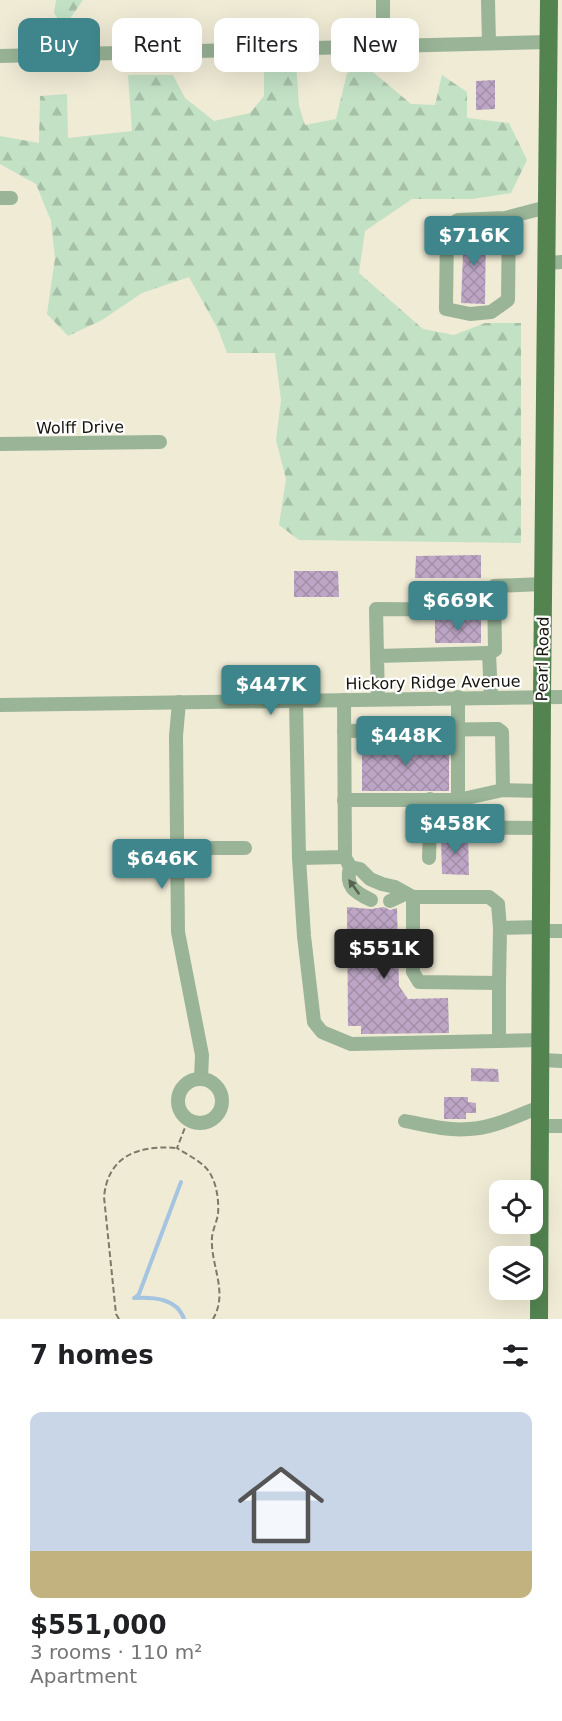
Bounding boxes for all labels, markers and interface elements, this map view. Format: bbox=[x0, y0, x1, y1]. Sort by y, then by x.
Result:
chip: Buy bbox=[18, 18, 100, 72]
chip: Rent bbox=[112, 18, 202, 72]
chip: Filters bbox=[214, 18, 319, 72]
chip: New bbox=[331, 18, 419, 72]
pin: $716K bbox=[432, 216, 516, 267]
text: $716K bbox=[438, 223, 510, 247]
street label: Wolff Drive bbox=[36, 417, 124, 438]
pin: $669K bbox=[416, 581, 500, 632]
text: $669K bbox=[422, 588, 494, 612]
street label: Pearl Road bbox=[532, 616, 553, 702]
pin: $447K bbox=[229, 665, 313, 716]
street label: Hickory Ridge Avenue bbox=[345, 671, 521, 694]
text: $447K bbox=[235, 672, 307, 696]
pin: $448K bbox=[364, 716, 448, 767]
text: $448K bbox=[370, 723, 442, 747]
pin: $458K bbox=[413, 804, 497, 855]
text: $458K bbox=[419, 811, 491, 835]
pin: $646K bbox=[120, 839, 204, 890]
text: $646K bbox=[126, 846, 198, 870]
one-way arrow bbox=[348, 879, 360, 894]
pin: $551K bbox=[342, 929, 426, 980]
text: $551K bbox=[348, 936, 420, 960]
map controls bbox=[489, 1180, 543, 1300]
button: locate bbox=[489, 1180, 543, 1234]
button: layers bbox=[489, 1246, 543, 1300]
icon: filters bbox=[499, 1339, 532, 1372]
text: 7 homes bbox=[30, 1340, 154, 1370]
icon: home bbox=[227, 1451, 335, 1559]
text: $551,000 bbox=[30, 1610, 167, 1640]
text: 3 rooms · 110 m² bbox=[30, 1640, 202, 1664]
text: Apartment bbox=[30, 1664, 137, 1688]

